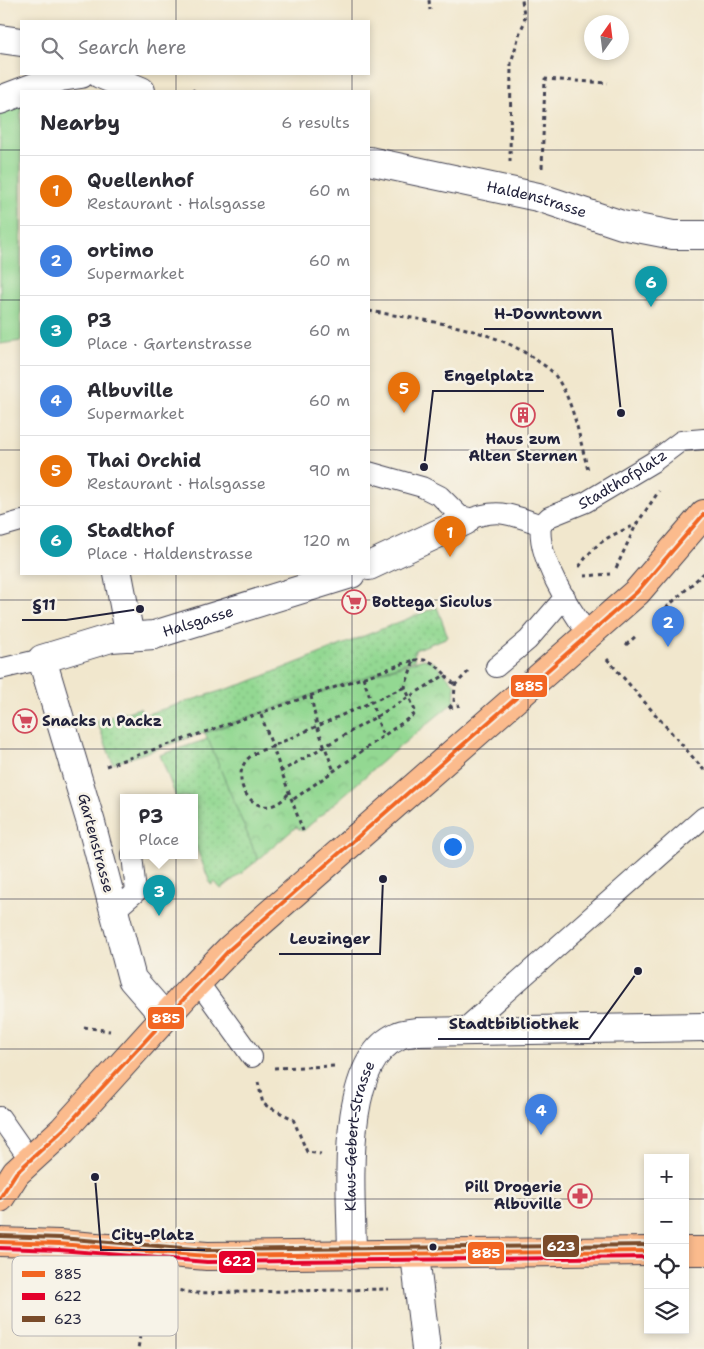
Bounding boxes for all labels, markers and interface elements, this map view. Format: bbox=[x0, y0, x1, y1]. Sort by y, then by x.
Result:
north arrow bbox=[584, 15, 629, 60]
search box bbox=[20, 20, 370, 75]
icon: search bbox=[38, 34, 66, 62]
text: Search here bbox=[78, 35, 187, 60]
text: Nearby bbox=[40, 109, 120, 137]
text: 6 results bbox=[281, 112, 350, 133]
text: Quellenhof bbox=[87, 168, 194, 193]
street label: Haldenstrasse bbox=[485, 176, 589, 223]
text: 1 bbox=[52, 180, 60, 201]
text: 60 m bbox=[309, 180, 350, 201]
text: Restaurant · Halsgasse bbox=[87, 193, 266, 214]
text: ortimo bbox=[87, 238, 154, 263]
text: 2 bbox=[50, 250, 62, 271]
text: 60 m bbox=[309, 250, 350, 271]
text: Supermarket bbox=[87, 263, 184, 284]
pin: 6 bbox=[635, 266, 667, 307]
callout: H-Downtown bbox=[484, 298, 612, 329]
text: H-Downtown bbox=[494, 303, 602, 324]
text: P3 bbox=[87, 308, 112, 333]
text: 3 bbox=[50, 320, 62, 341]
text: 60 m bbox=[309, 320, 350, 341]
text: Place · Gartenstrasse bbox=[87, 333, 252, 354]
callout: Engelplatz bbox=[433, 360, 544, 391]
text: Engelplatz bbox=[444, 365, 534, 386]
pin: 5 bbox=[388, 372, 420, 413]
text: Albuville bbox=[87, 378, 173, 403]
text: 4 bbox=[50, 390, 62, 411]
text: 60 m bbox=[309, 390, 350, 411]
building icon: Haus zum Alten Sternen bbox=[510, 402, 536, 428]
text: Supermarket bbox=[87, 403, 184, 424]
place label: Haus zum Alten Sternen bbox=[469, 429, 577, 466]
street label: Stadthofplatz bbox=[575, 445, 671, 514]
text: Thai Orchid bbox=[87, 448, 201, 473]
text: 5 bbox=[51, 460, 61, 481]
text: 90 m bbox=[309, 460, 350, 481]
text: Restaurant · Halsgasse bbox=[87, 473, 266, 494]
pin: 1 bbox=[434, 516, 466, 557]
text: Stadthof bbox=[87, 518, 174, 543]
text: 6 bbox=[50, 530, 62, 551]
text: 120 m bbox=[303, 530, 350, 551]
text: Place · Haldenstrasse bbox=[87, 543, 253, 564]
callout: §11 bbox=[22, 589, 66, 620]
supermarket icon: Bottega Siculus bbox=[341, 589, 367, 615]
place label: Bottega Siculus bbox=[372, 592, 492, 612]
text: §11 bbox=[32, 594, 56, 615]
street label: Halsgasse bbox=[160, 601, 236, 642]
pin: 2 bbox=[652, 606, 684, 647]
line badge: 885 bbox=[510, 674, 548, 698]
text: 885 bbox=[515, 677, 543, 695]
supermarket icon: Snacks n Packz bbox=[12, 708, 38, 734]
place label: Snacks n Packz bbox=[42, 711, 162, 731]
street label: Gartenstrasse bbox=[73, 791, 119, 895]
popup bbox=[120, 794, 198, 859]
text: P3 bbox=[139, 804, 163, 829]
text: Place bbox=[139, 829, 179, 850]
your location bbox=[440, 834, 466, 860]
pin: 3 bbox=[143, 875, 175, 916]
callout: Leuzinger bbox=[279, 923, 380, 954]
text: Leuzinger bbox=[289, 928, 371, 949]
line badge: 885 bbox=[147, 1006, 185, 1030]
callout: Stadtbibliothek bbox=[438, 1008, 589, 1039]
text: 885 bbox=[152, 1009, 180, 1027]
text: Stadtbibliothek bbox=[449, 1013, 579, 1034]
street label: Klaus-Gebert-Strasse bbox=[340, 1057, 380, 1212]
pin: 4 bbox=[525, 1094, 557, 1135]
map controls bbox=[644, 1154, 689, 1334]
button: + bbox=[644, 1154, 689, 1199]
place label: Pill Drogerie Albuville bbox=[465, 1177, 562, 1214]
pharmacy icon: Pill Drogerie Albuville bbox=[567, 1183, 593, 1209]
button: − bbox=[644, 1199, 689, 1244]
callout: City-Platz bbox=[101, 1219, 205, 1250]
text: City-Platz bbox=[111, 1224, 195, 1245]
line badge: 623 bbox=[542, 1234, 580, 1258]
text: 623 bbox=[547, 1237, 576, 1255]
line badge: 885 bbox=[467, 1241, 505, 1265]
unlabelled marker bbox=[428, 1242, 438, 1252]
text: 885 bbox=[472, 1244, 500, 1262]
button: locate bbox=[644, 1244, 689, 1289]
line badge: 622 bbox=[218, 1250, 256, 1274]
text: 622 bbox=[223, 1252, 252, 1270]
legend bbox=[12, 1256, 178, 1336]
text: 885 bbox=[54, 1265, 82, 1283]
text: 622 bbox=[54, 1287, 82, 1305]
button: layers bbox=[644, 1289, 689, 1334]
text: 623 bbox=[54, 1310, 82, 1328]

